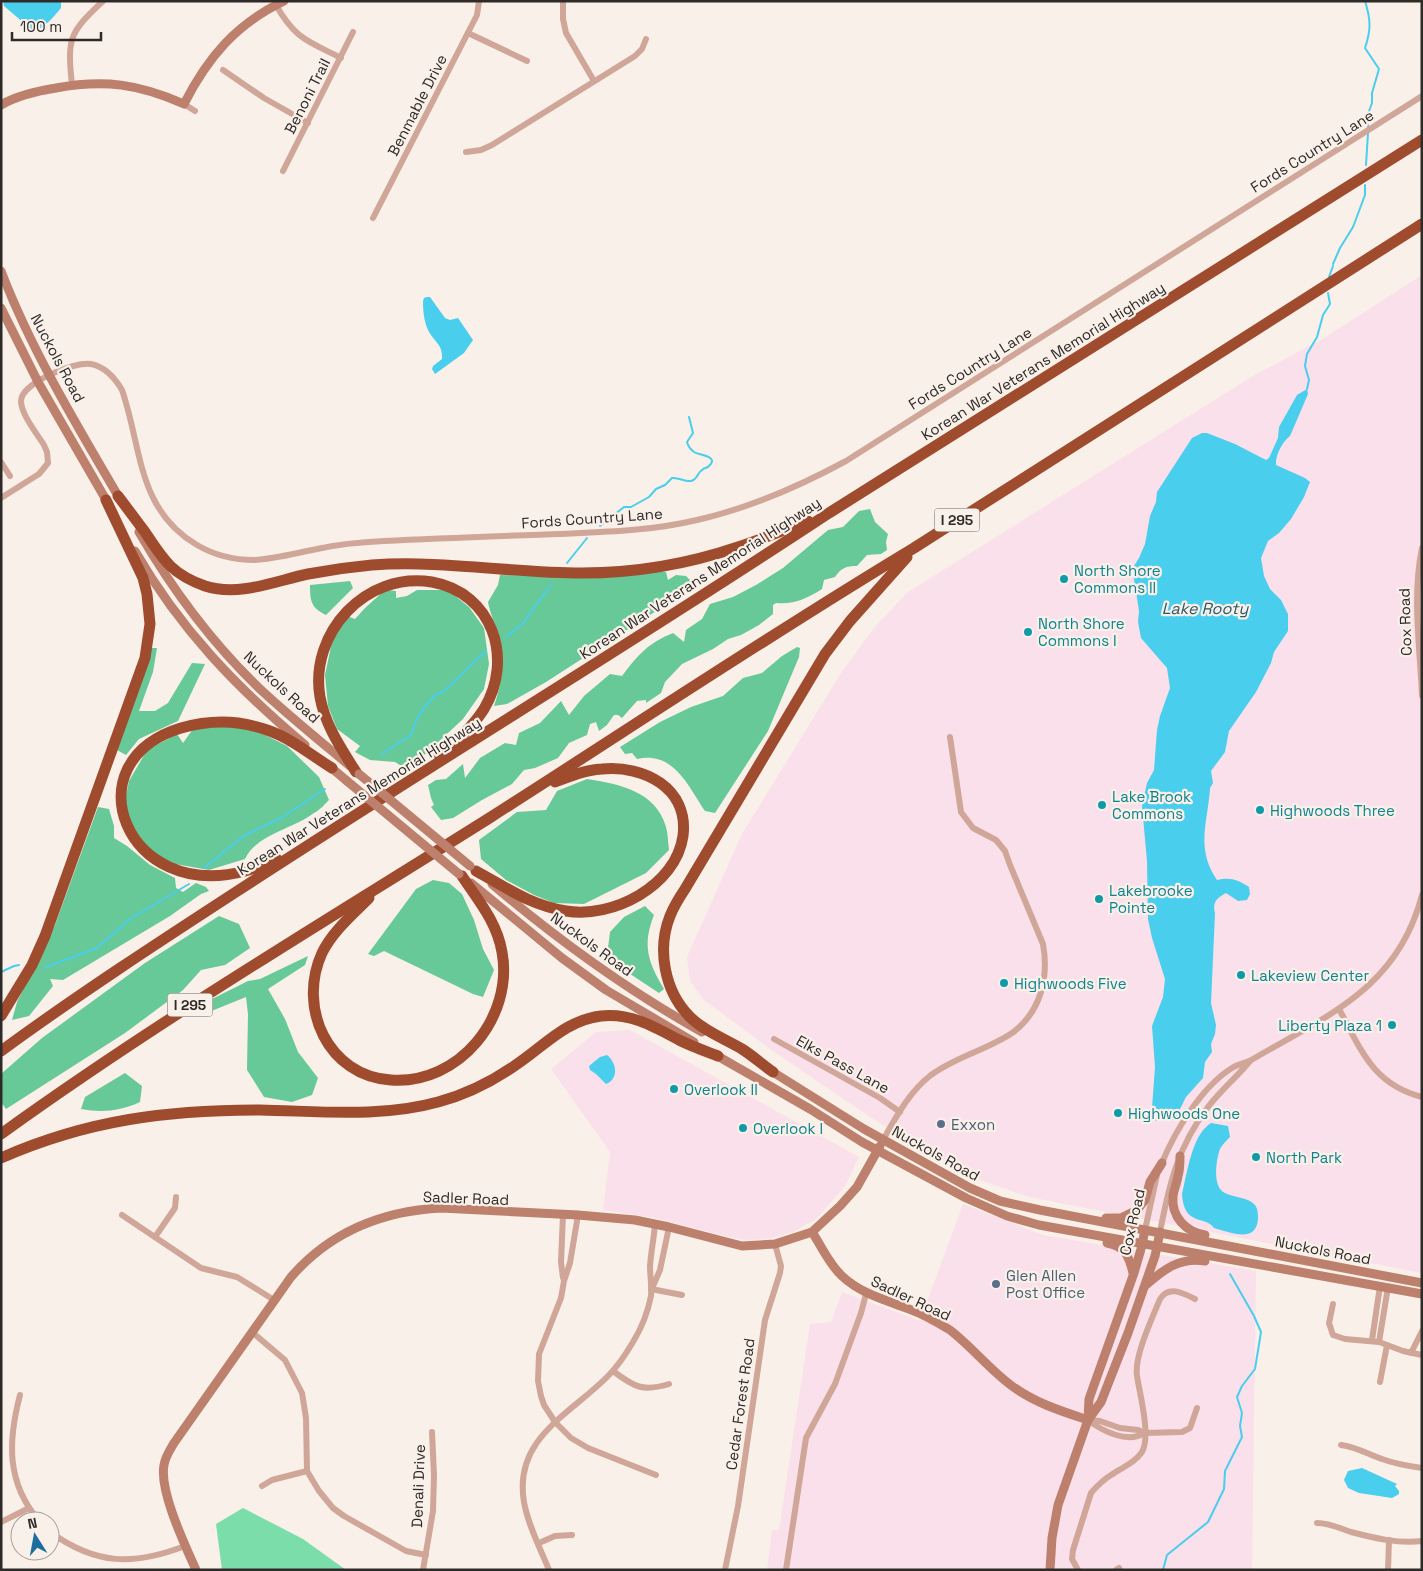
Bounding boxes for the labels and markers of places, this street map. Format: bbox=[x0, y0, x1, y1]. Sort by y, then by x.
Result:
place label: North Shore Commons II bbox=[1074, 561, 1161, 597]
marker: North Shore Commons II bbox=[1058, 573, 1070, 585]
place label: North Shore Commons I bbox=[1038, 614, 1125, 650]
marker: North Shore Commons I bbox=[1022, 626, 1034, 638]
place label: Lake Brook Commons bbox=[1112, 787, 1191, 823]
marker: Lake Brook Commons bbox=[1096, 799, 1108, 811]
place label: Highwoods Three bbox=[1270, 801, 1395, 820]
marker: Highwoods Three bbox=[1254, 804, 1266, 816]
place label: Lakebrooke Pointe bbox=[1109, 881, 1193, 917]
marker: Lakebrooke Pointe bbox=[1093, 893, 1105, 905]
place label: Lakeview Center bbox=[1251, 966, 1369, 985]
marker: Lakeview Center bbox=[1235, 969, 1247, 981]
place label: Highwoods Five bbox=[1014, 974, 1127, 993]
marker: Highwoods Five bbox=[998, 977, 1010, 989]
place label: Liberty Plaza 1 bbox=[1278, 1016, 1382, 1035]
marker: Liberty Plaza 1 bbox=[1386, 1019, 1398, 1031]
place label: Overlook II bbox=[684, 1080, 758, 1099]
marker: Overlook II bbox=[668, 1083, 680, 1095]
place label: Highwoods One bbox=[1128, 1104, 1240, 1123]
marker: Highwoods One bbox=[1112, 1107, 1124, 1119]
place label: Exxon bbox=[951, 1115, 995, 1134]
marker: Exxon bbox=[935, 1118, 947, 1130]
place label: Overlook I bbox=[753, 1119, 823, 1138]
marker: Overlook I bbox=[737, 1122, 749, 1134]
place label: North Park bbox=[1266, 1148, 1342, 1167]
marker: North Park bbox=[1250, 1151, 1262, 1163]
place label: Glen Allen Post Office bbox=[1006, 1266, 1085, 1302]
marker: Glen Allen Post Office bbox=[990, 1278, 1002, 1290]

